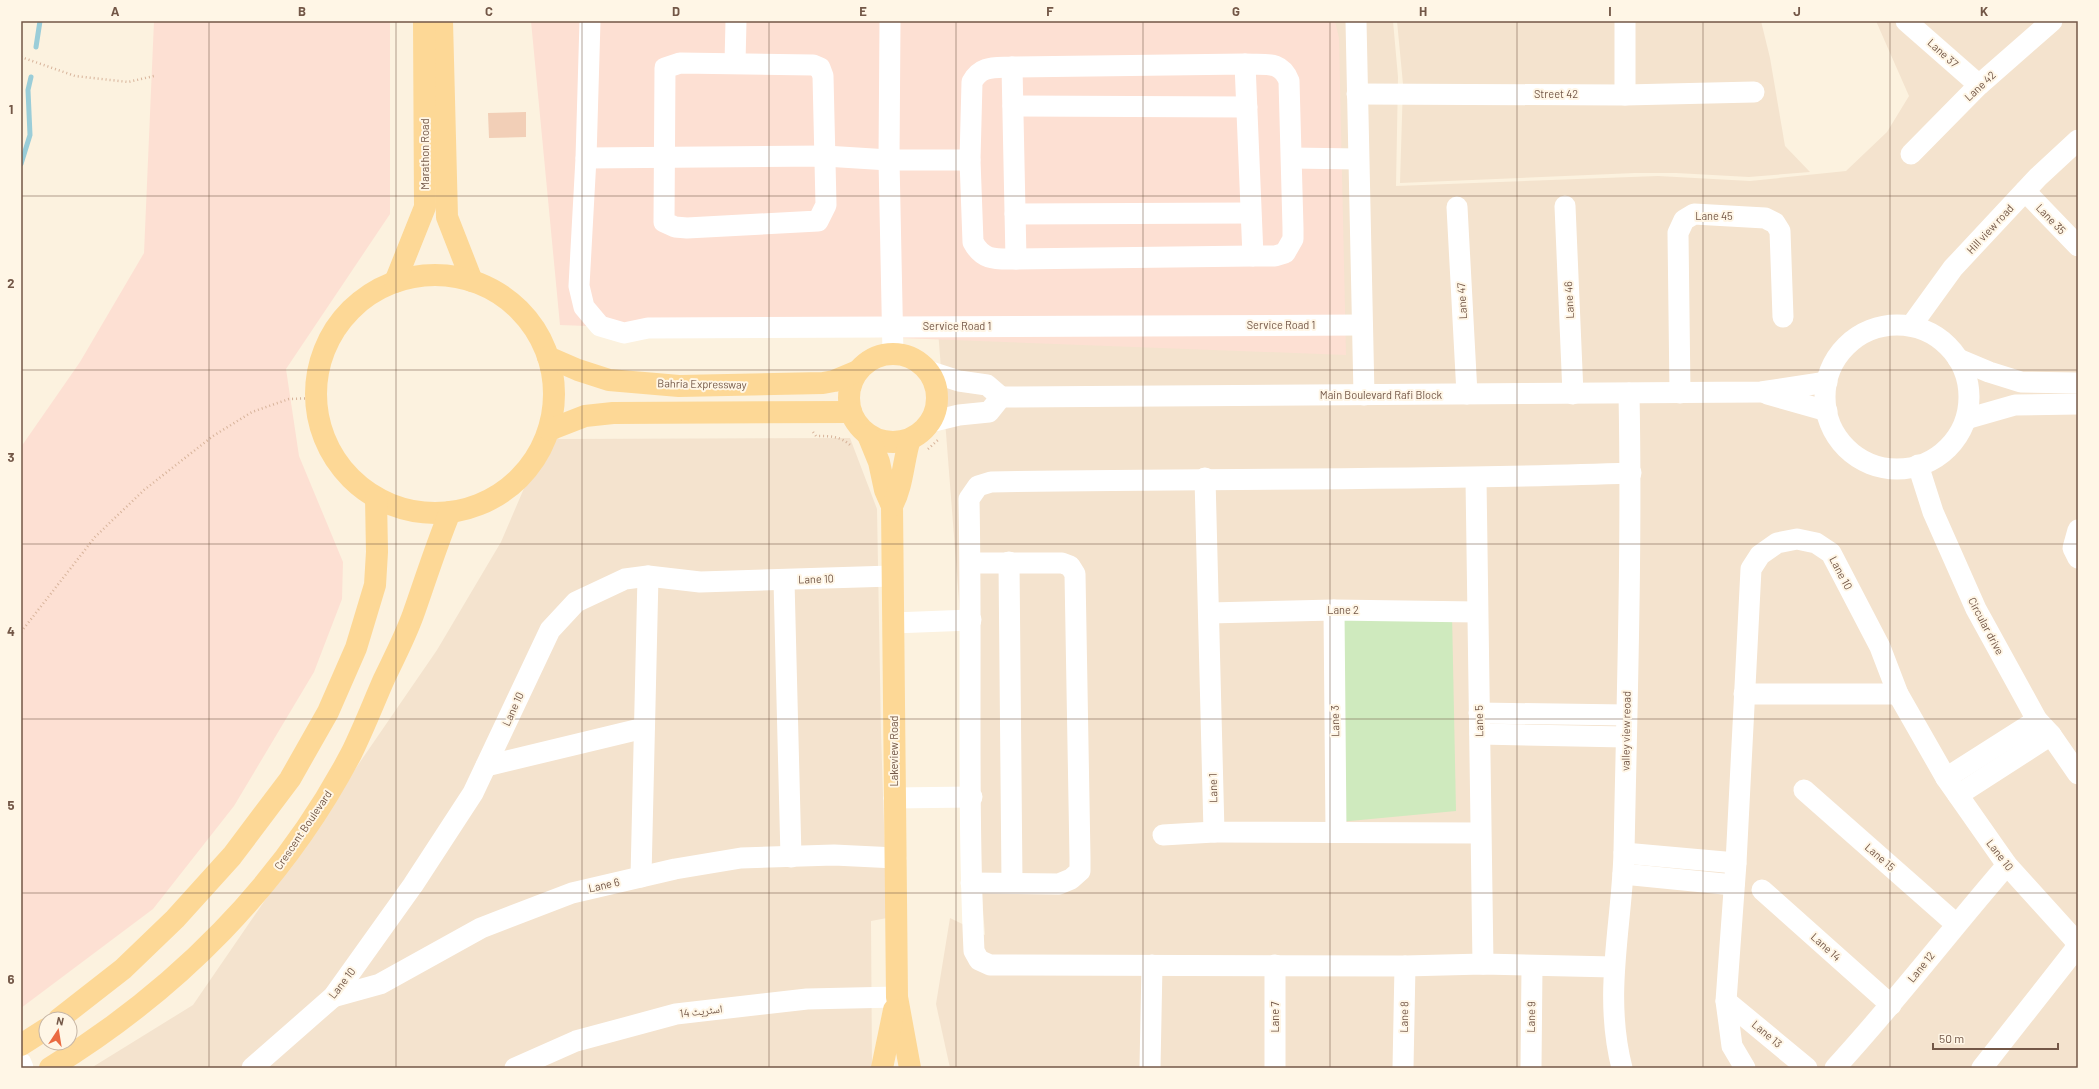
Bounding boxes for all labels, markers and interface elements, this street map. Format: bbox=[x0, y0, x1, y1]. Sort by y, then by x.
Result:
text: A bbox=[111, 3, 120, 19]
text: B bbox=[298, 3, 306, 19]
text: C bbox=[485, 3, 493, 19]
text: D bbox=[672, 3, 680, 19]
text: E bbox=[859, 3, 867, 19]
text: F bbox=[1046, 3, 1054, 19]
text: G bbox=[1232, 3, 1240, 19]
text: H bbox=[1419, 3, 1427, 19]
text: I bbox=[1608, 3, 1612, 19]
text: J bbox=[1793, 3, 1801, 19]
text: K bbox=[1980, 3, 1988, 19]
street label: Lane 37 bbox=[1925, 36, 1961, 70]
street label: Lane 42 bbox=[1961, 68, 1998, 103]
street label: Street 42 bbox=[1534, 87, 1578, 100]
text: 1 bbox=[9, 101, 13, 117]
street label: Marathon Road bbox=[418, 118, 431, 190]
street label: Hill view road bbox=[1963, 201, 2016, 256]
street label: Lane 35 bbox=[2034, 201, 2069, 237]
street label: Lane 45 bbox=[1695, 209, 1733, 222]
text: 2 bbox=[7, 275, 15, 291]
street label: Lane 46 bbox=[1561, 281, 1576, 319]
street label: Lane 47 bbox=[1454, 282, 1469, 320]
street label: Service Road 1 bbox=[1247, 318, 1315, 331]
street label: Service Road 1 bbox=[923, 319, 991, 332]
street label: Bahria Expressway bbox=[657, 376, 747, 391]
street label: Main Boulevard Rafi Block bbox=[1320, 388, 1443, 401]
text: 3 bbox=[7, 449, 15, 465]
street label: Lane 10 bbox=[1827, 554, 1856, 592]
street label: Lane 10 bbox=[798, 571, 834, 586]
street label: Circular drive bbox=[1966, 595, 2007, 657]
street label: Lane 2 bbox=[1327, 603, 1359, 616]
text: 4 bbox=[7, 623, 15, 639]
street label: Lane 10 bbox=[499, 690, 526, 728]
street label: valley view reoad bbox=[1618, 691, 1633, 771]
street label: Lane 3 bbox=[1328, 705, 1341, 737]
street label: Lane 5 bbox=[1472, 705, 1485, 737]
street label: Lakeview Road bbox=[887, 715, 900, 787]
street label: Lane 1 bbox=[1206, 773, 1219, 803]
street label: Crescent Boulevard bbox=[271, 787, 334, 872]
text: 5 bbox=[7, 797, 15, 813]
street label: Lane 10 bbox=[1984, 837, 2017, 873]
street label: Lane 15 bbox=[1863, 840, 1898, 873]
street label: Lane 6 bbox=[587, 875, 621, 894]
street label: Lane 14 bbox=[1809, 930, 1844, 963]
street label: Lane 12 bbox=[1904, 949, 1937, 985]
street label: Lane 10 bbox=[325, 965, 358, 1001]
text: 6 bbox=[8, 971, 15, 987]
street label: اسٹریٹ 14 bbox=[679, 1001, 723, 1020]
street label: Lane 8 bbox=[1397, 1001, 1410, 1033]
street label: Lane 9 bbox=[1524, 1001, 1537, 1033]
street label: Lane 7 bbox=[1268, 1002, 1281, 1033]
north arrow bbox=[38, 1011, 78, 1051]
text: N bbox=[55, 1014, 65, 1028]
street label: Lane 13 bbox=[1750, 1017, 1785, 1050]
scale bar bbox=[1933, 1025, 2058, 1051]
text: 50 m bbox=[1939, 1031, 1964, 1045]

